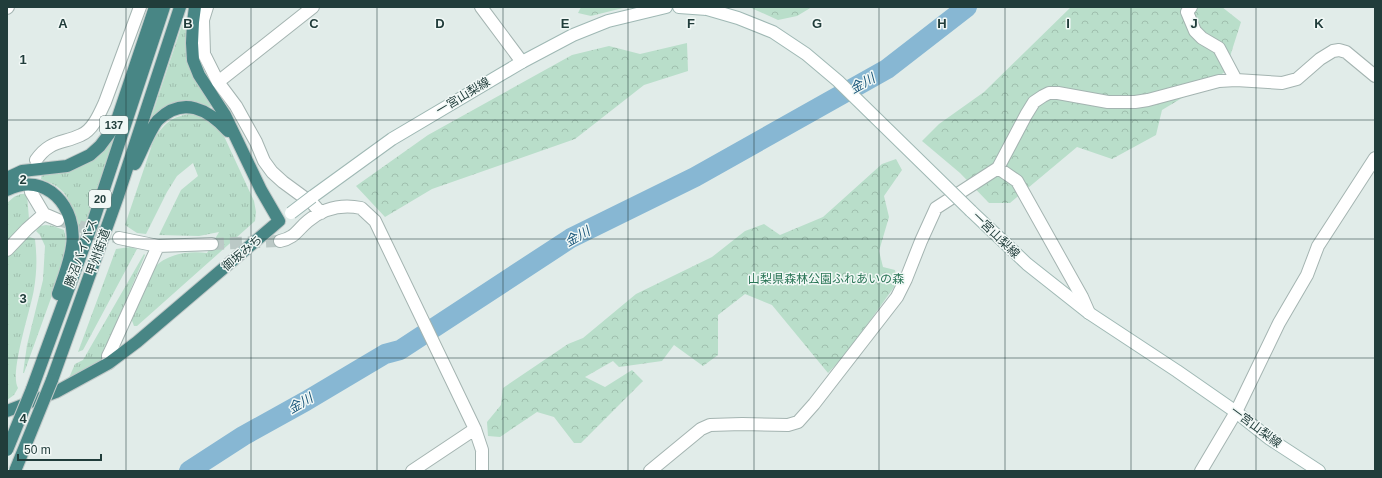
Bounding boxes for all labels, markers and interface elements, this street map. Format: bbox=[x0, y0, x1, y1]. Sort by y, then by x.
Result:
text: A bbox=[58, 16, 68, 31]
text: B bbox=[183, 16, 193, 31]
text: C bbox=[309, 16, 319, 31]
text: D bbox=[435, 16, 445, 31]
text: E bbox=[561, 16, 570, 31]
text: F bbox=[687, 16, 695, 31]
text: G bbox=[812, 16, 822, 31]
text: H bbox=[937, 16, 947, 31]
text: I bbox=[1066, 16, 1070, 31]
text: J bbox=[1190, 16, 1198, 31]
text: K bbox=[1314, 16, 1324, 31]
text: 1 bbox=[19, 52, 27, 67]
water label: 金川 bbox=[847, 70, 879, 96]
street label: 一宮山梨線 bbox=[434, 75, 492, 117]
road number: 137 bbox=[100, 116, 128, 134]
text: 2 bbox=[19, 172, 27, 187]
road number: 20 bbox=[89, 190, 111, 208]
street label: 一宮山梨線 bbox=[970, 209, 1022, 261]
street label: 勝沼バイパス bbox=[62, 217, 100, 289]
water label: 金川 bbox=[562, 223, 594, 249]
street label: 甲州街道 bbox=[83, 227, 113, 277]
street label: 御坂みち bbox=[219, 232, 265, 274]
park label: 山梨県森林公園ふれあいの森 bbox=[748, 272, 904, 286]
text: 3 bbox=[19, 291, 27, 306]
water label: 金川 bbox=[285, 389, 317, 416]
street label: 一宮山梨線 bbox=[1228, 403, 1284, 451]
text: 4 bbox=[19, 411, 27, 426]
scale bar bbox=[18, 436, 101, 462]
text: 50 m bbox=[24, 443, 51, 457]

